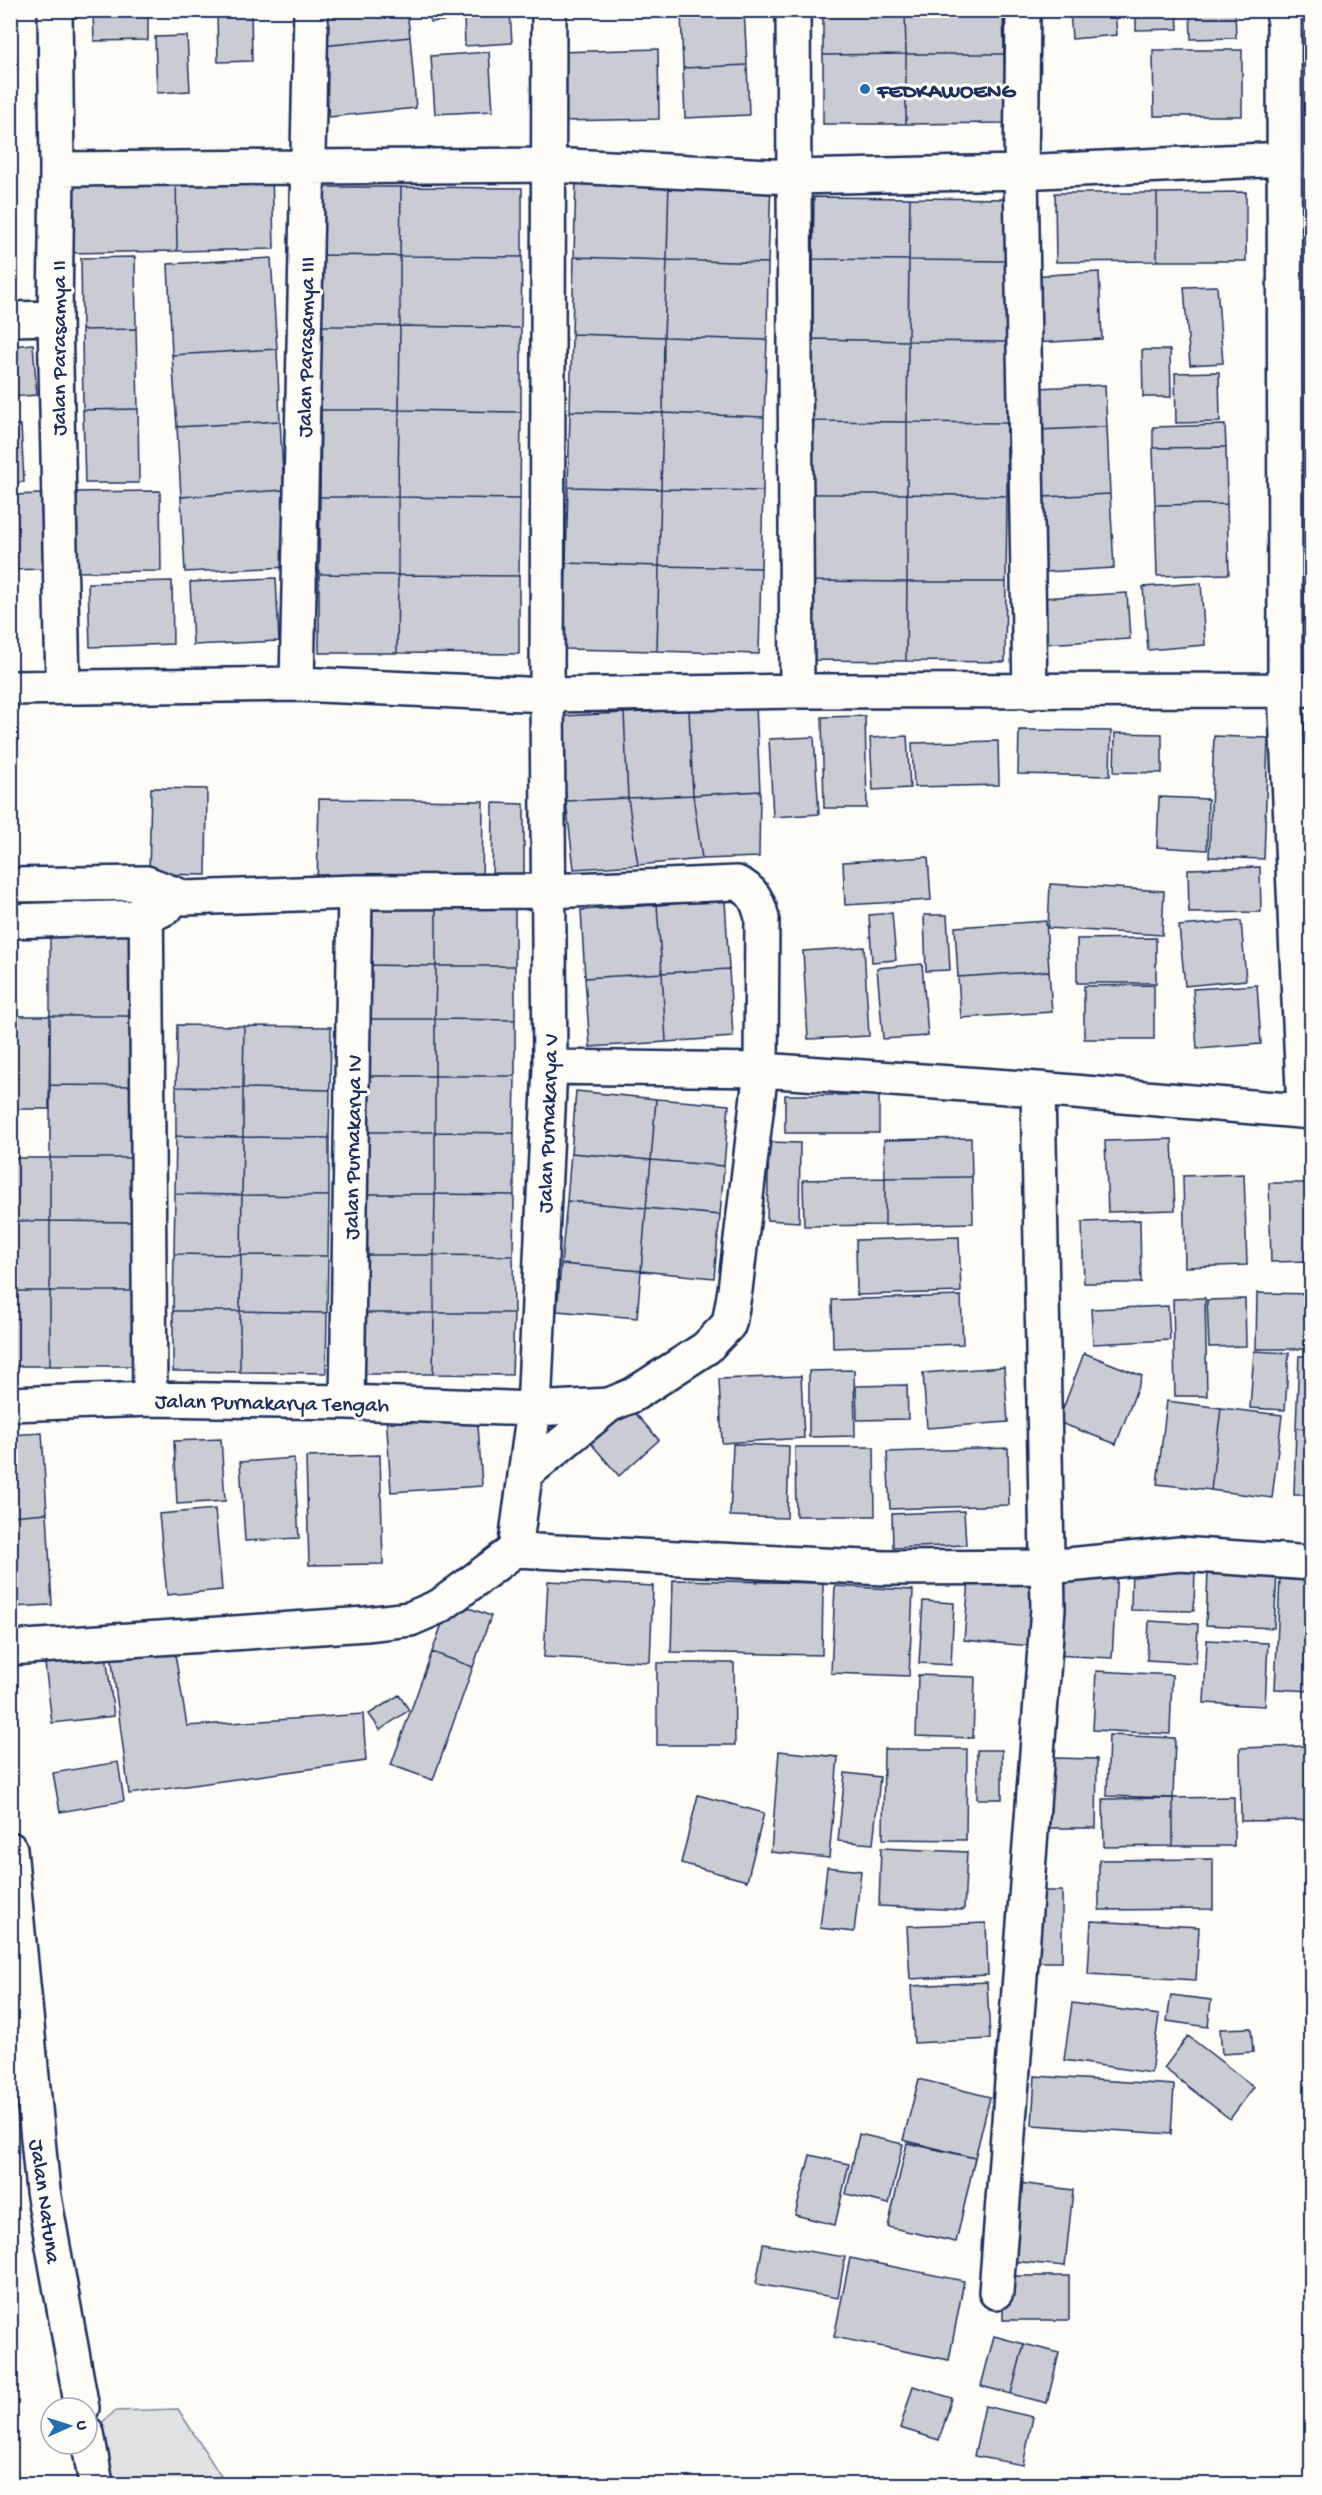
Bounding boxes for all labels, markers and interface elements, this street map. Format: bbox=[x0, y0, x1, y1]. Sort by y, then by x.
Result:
place label: FEDKAWOENG bbox=[876, 80, 1016, 106]
marker: FEDKAWOENG bbox=[858, 82, 872, 96]
street label: Jalan Parasamya III bbox=[293, 256, 323, 438]
street label: Jalan Parasamya II bbox=[48, 260, 74, 436]
street label: Jalan Purnakarya V bbox=[534, 1033, 566, 1213]
street label: Jalan Purnakarya IV bbox=[340, 1054, 370, 1240]
street label: Jalan Purnakarya Tengah bbox=[155, 1390, 390, 1420]
street label: Jalan Natuna bbox=[21, 2138, 65, 2266]
north arrow bbox=[39, 2396, 99, 2456]
text: U bbox=[71, 2420, 90, 2431]

